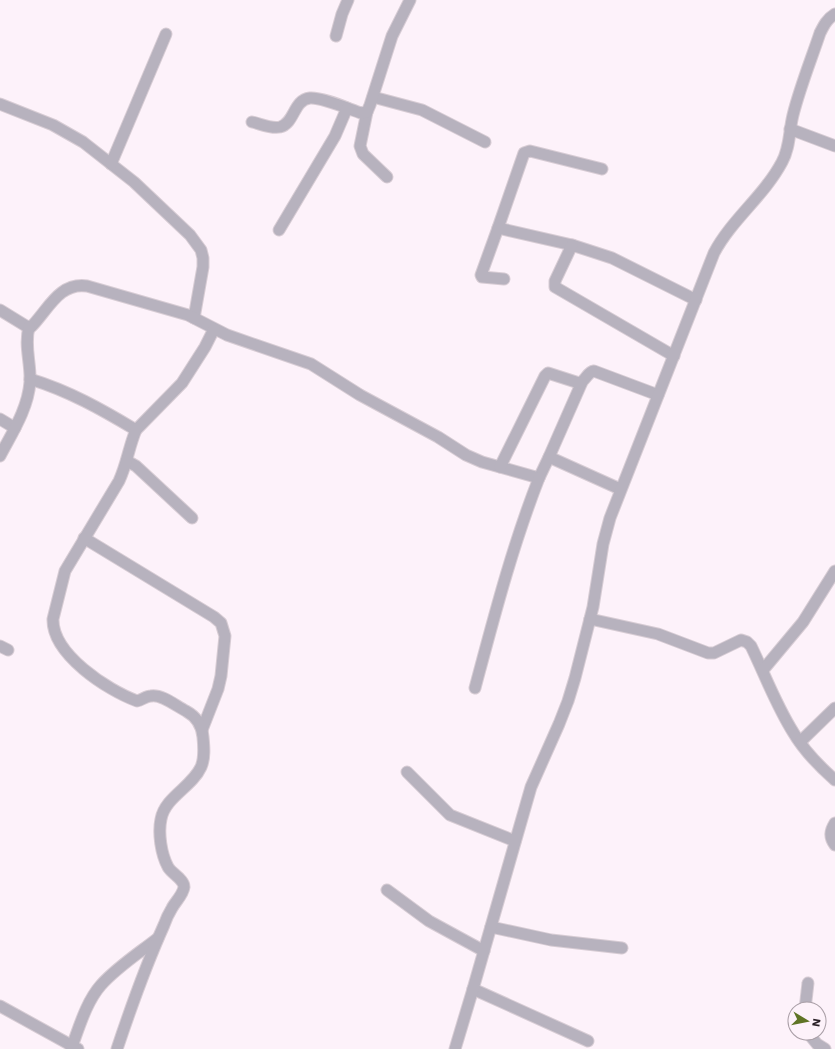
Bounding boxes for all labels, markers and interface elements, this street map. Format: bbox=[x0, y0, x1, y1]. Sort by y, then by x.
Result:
north arrow bbox=[787, 1001, 827, 1041]
text: N bbox=[809, 1018, 823, 1028]

